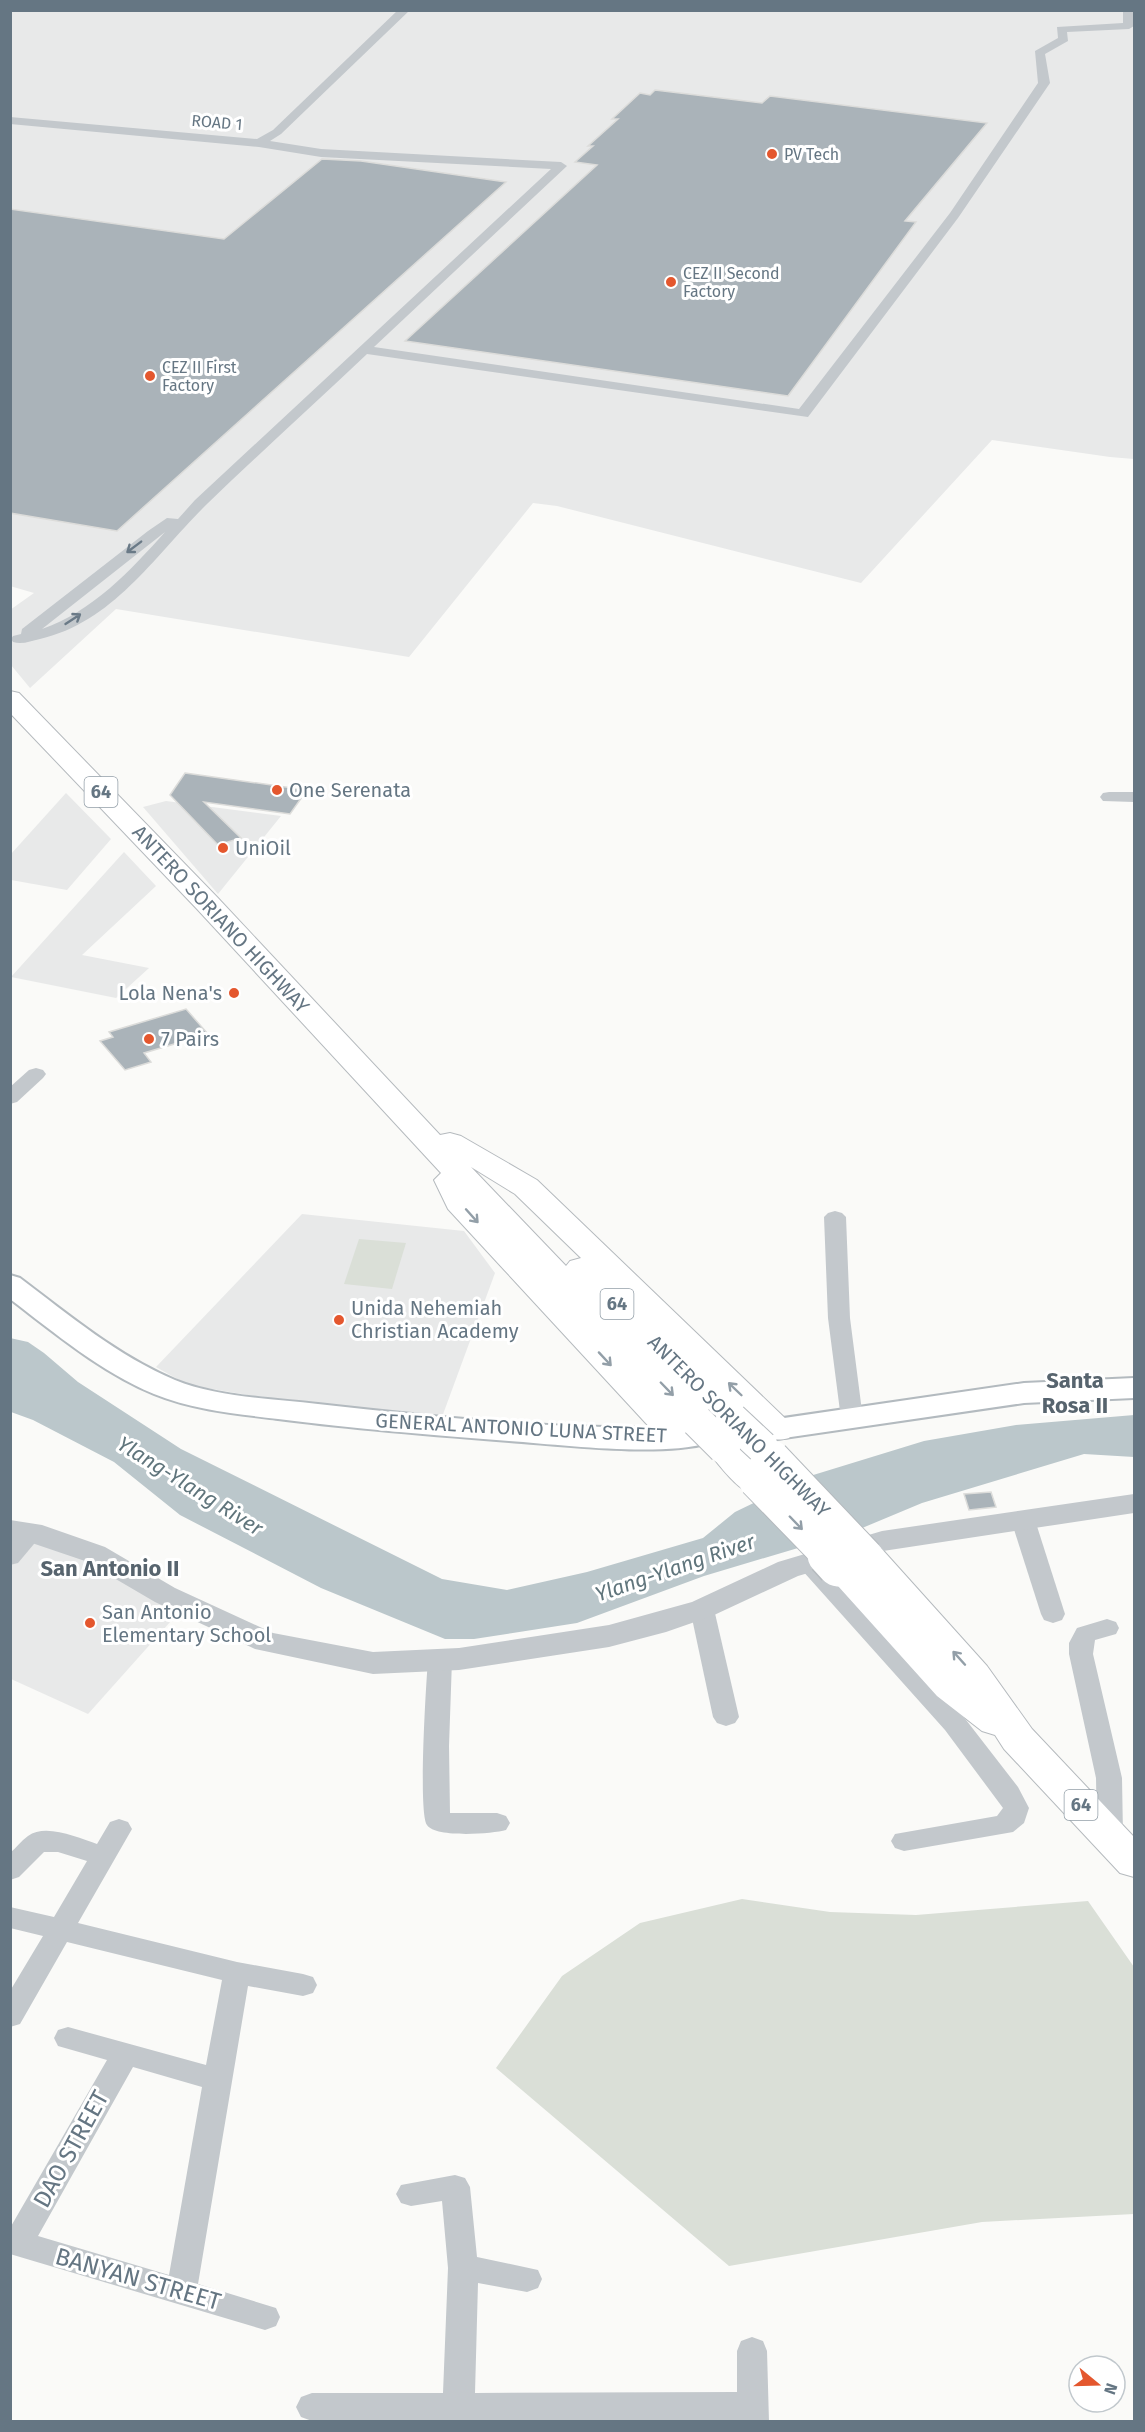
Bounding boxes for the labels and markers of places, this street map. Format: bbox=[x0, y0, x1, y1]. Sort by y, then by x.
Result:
place label: PV Tech bbox=[784, 145, 839, 164]
marker: PV Tech bbox=[765, 147, 779, 161]
place label: CEZ II Second Factory bbox=[683, 264, 780, 301]
marker: CEZ II Second Factory bbox=[664, 275, 678, 289]
place label: CEZ II First Factory bbox=[162, 358, 237, 395]
marker: CEZ II First Factory bbox=[143, 369, 157, 383]
place label: One Serenata bbox=[289, 778, 411, 802]
marker: One Serenata bbox=[270, 783, 284, 797]
place label: UniOil bbox=[235, 836, 291, 860]
marker: UniOil bbox=[216, 841, 230, 855]
place label: Lola Nena's bbox=[118, 981, 222, 1005]
marker: Lola Nena's bbox=[227, 986, 241, 1000]
place label: 7 Pairs bbox=[161, 1027, 219, 1051]
marker: 7 Pairs bbox=[142, 1032, 156, 1046]
place label: Unida Nehemiah Christian Academy bbox=[351, 1296, 519, 1343]
marker: Unida Nehemiah Christian Academy bbox=[332, 1313, 346, 1327]
place label: San Antonio Elementary School bbox=[102, 1600, 271, 1647]
marker: San Antonio Elementary School bbox=[83, 1616, 97, 1630]

